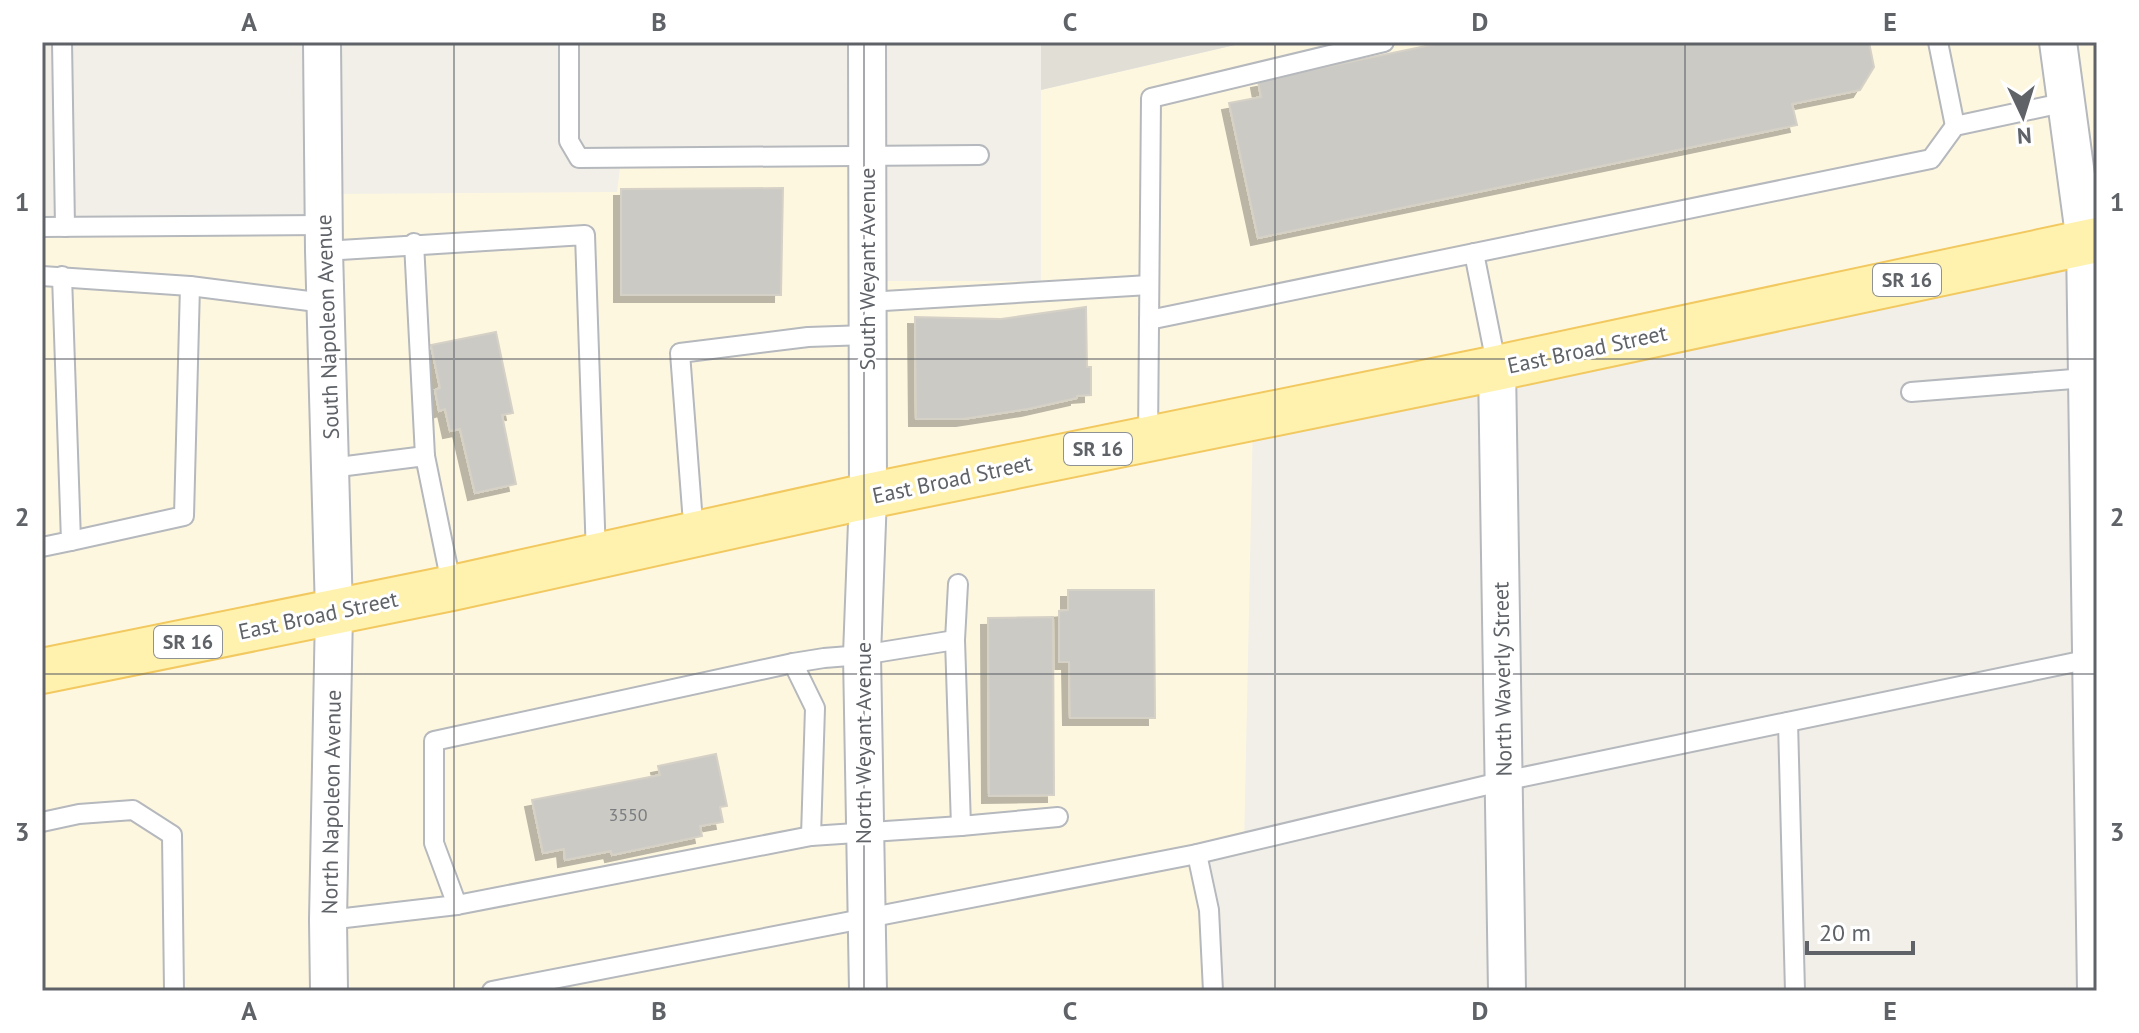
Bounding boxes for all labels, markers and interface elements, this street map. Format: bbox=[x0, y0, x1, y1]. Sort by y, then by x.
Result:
text: A bbox=[241, 5, 257, 38]
text: B bbox=[651, 5, 667, 38]
text: C bbox=[1063, 5, 1077, 38]
text: D bbox=[1472, 5, 1488, 38]
text: E bbox=[1883, 5, 1897, 38]
north arrow bbox=[1983, 76, 2063, 156]
text: N bbox=[2016, 121, 2033, 150]
street label: South Weyant Avenue bbox=[853, 168, 881, 370]
text: 1 bbox=[15, 185, 29, 218]
text: 1 bbox=[2110, 185, 2124, 218]
street label: South Napoleon Avenue bbox=[309, 214, 345, 440]
road number: SR 16 bbox=[1873, 264, 1941, 296]
street label: East Broad Street bbox=[1505, 318, 1670, 380]
road number: SR 16 bbox=[1064, 433, 1132, 465]
street label: East Broad Street bbox=[870, 448, 1035, 510]
text: 2 bbox=[15, 500, 29, 533]
text: 2 bbox=[2110, 500, 2124, 533]
street label: North Waverly Street bbox=[1486, 581, 1518, 777]
street label: East Broad Street bbox=[236, 584, 401, 646]
road number: SR 16 bbox=[154, 626, 222, 658]
street label: North Weyant Avenue bbox=[849, 642, 877, 844]
street label: North Napoleon Avenue bbox=[315, 689, 347, 915]
house number: 3550 bbox=[608, 803, 648, 826]
text: 3 bbox=[15, 815, 29, 848]
text: 3 bbox=[2110, 815, 2124, 848]
scale bar bbox=[1807, 905, 1913, 955]
text: 20 m bbox=[1819, 917, 1871, 948]
text: A bbox=[241, 994, 257, 1027]
text: B bbox=[651, 994, 667, 1027]
text: C bbox=[1063, 994, 1077, 1027]
text: D bbox=[1472, 994, 1488, 1027]
text: E bbox=[1883, 994, 1897, 1027]

